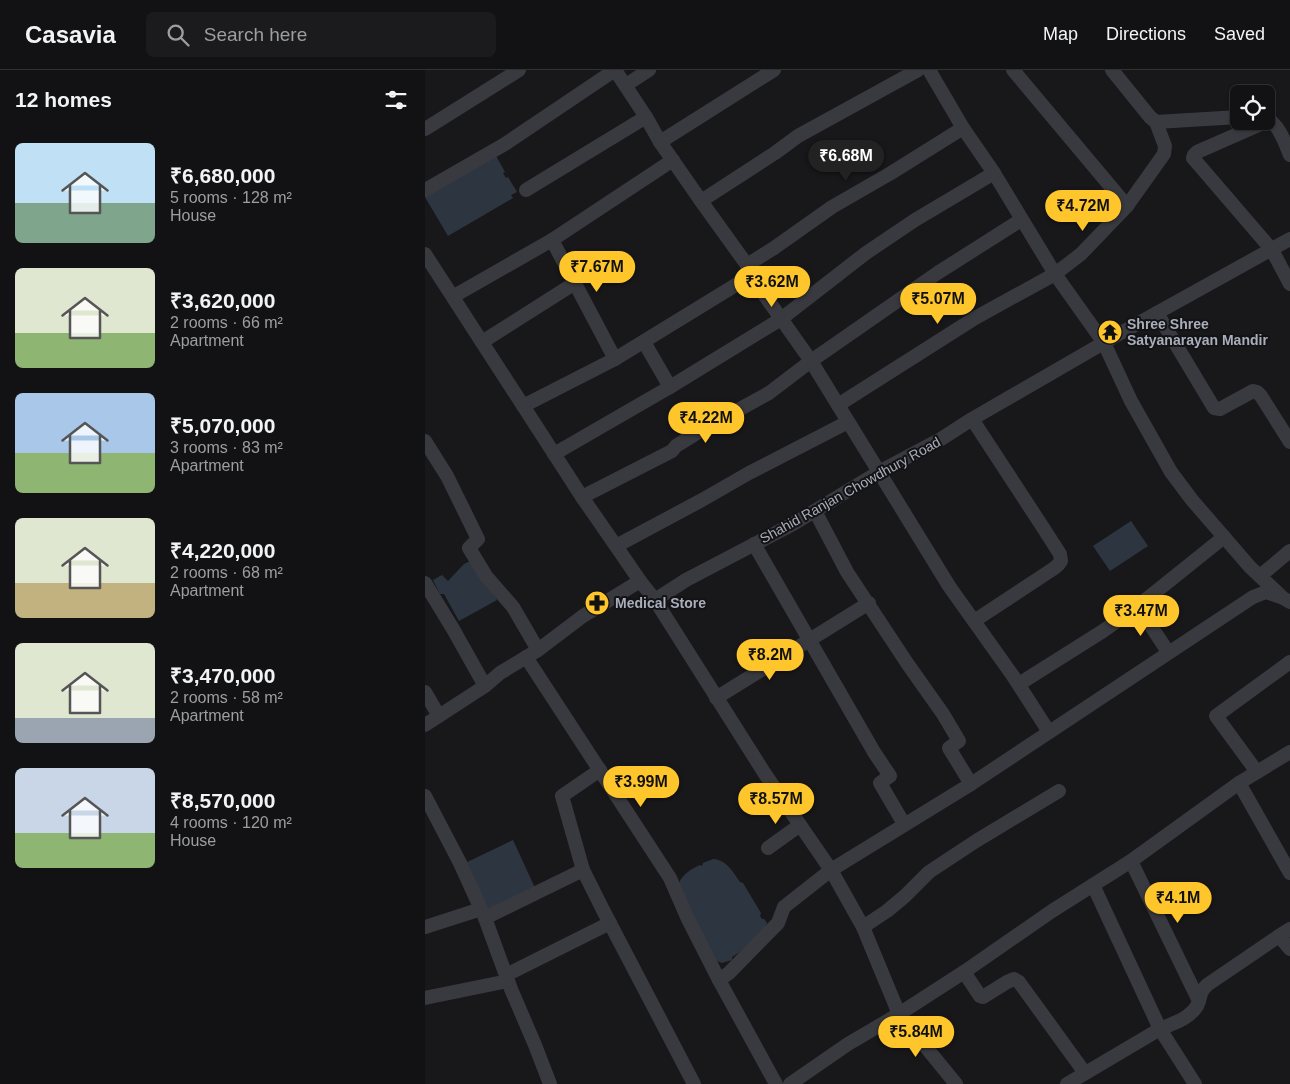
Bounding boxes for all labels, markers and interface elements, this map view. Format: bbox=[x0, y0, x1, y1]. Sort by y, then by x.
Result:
search box bbox=[146, 12, 496, 57]
text: Casavia bbox=[25, 21, 116, 48]
icon: search bbox=[164, 21, 192, 49]
text: Search here bbox=[204, 24, 307, 45]
text: Map bbox=[1043, 24, 1078, 44]
text: Directions bbox=[1106, 24, 1186, 44]
text: Saved bbox=[1214, 24, 1265, 44]
map controls bbox=[1230, 85, 1275, 130]
button: locate bbox=[1230, 85, 1275, 130]
icon: filters bbox=[382, 86, 410, 114]
text: 12 homes bbox=[15, 88, 112, 111]
pin: ₹6.68M bbox=[805, 140, 887, 182]
text: ₹6.68M bbox=[819, 147, 873, 164]
icon: home bbox=[55, 163, 115, 223]
text: ₹6,680,000 bbox=[170, 164, 275, 187]
text: 5 rooms · 128 m² bbox=[170, 189, 292, 206]
pin: ₹4.72M bbox=[1042, 190, 1124, 232]
text: ₹4.72M bbox=[1056, 197, 1110, 214]
text: House bbox=[170, 207, 216, 224]
pin: ₹7.67M bbox=[556, 250, 638, 293]
text: ₹7.67M bbox=[570, 258, 624, 275]
pin: ₹3.62M bbox=[731, 266, 813, 308]
text: ₹3.62M bbox=[745, 273, 799, 290]
pin: ₹5.07M bbox=[897, 282, 979, 325]
icon: home bbox=[55, 288, 115, 348]
text: ₹3,620,000 bbox=[170, 289, 275, 312]
text: ₹5.07M bbox=[911, 290, 965, 307]
text: 2 rooms · 66 m² bbox=[170, 314, 283, 331]
place label: Shree Shree Satyanarayan Mandir bbox=[1127, 316, 1268, 348]
temple icon: Shree Shree Satyanarayan Mandir bbox=[1097, 319, 1123, 345]
text: Apartment bbox=[170, 332, 244, 349]
pin: ₹4.22M bbox=[665, 402, 747, 444]
text: ₹4.22M bbox=[679, 409, 733, 426]
icon: home bbox=[55, 413, 115, 473]
text: ₹5,070,000 bbox=[170, 414, 275, 437]
street label: Shahid Ranjan Chowdhury Road bbox=[757, 434, 943, 546]
text: 3 rooms · 83 m² bbox=[170, 439, 283, 456]
text: Apartment bbox=[170, 457, 244, 474]
icon: home bbox=[55, 538, 115, 598]
text: ₹4,220,000 bbox=[170, 539, 275, 562]
text: 2 rooms · 68 m² bbox=[170, 564, 283, 581]
text: Apartment bbox=[170, 582, 244, 599]
pharmacy icon: Medical Store bbox=[584, 590, 610, 616]
pin: ₹3.47M bbox=[1100, 594, 1182, 637]
place label: Medical Store bbox=[615, 595, 706, 611]
text: ₹3.47M bbox=[1114, 602, 1168, 619]
pin: ₹8.2M bbox=[735, 638, 805, 681]
text: ₹8.2M bbox=[748, 646, 792, 663]
icon: home bbox=[55, 663, 115, 723]
text: ₹3,470,000 bbox=[170, 664, 275, 687]
text: 2 rooms · 58 m² bbox=[170, 689, 283, 706]
text: Apartment bbox=[170, 707, 244, 724]
pin: ₹3.99M bbox=[600, 766, 682, 808]
text: ₹3.99M bbox=[614, 773, 668, 790]
pin: ₹8.57M bbox=[735, 782, 817, 825]
icon: home bbox=[55, 788, 115, 848]
text: ₹8,570,000 bbox=[170, 789, 275, 812]
text: ₹8.57M bbox=[749, 790, 803, 807]
text: 4 rooms · 120 m² bbox=[170, 814, 292, 831]
text: House bbox=[170, 832, 216, 849]
pin: ₹4.1M bbox=[1143, 882, 1213, 924]
text: ₹4.1M bbox=[1156, 889, 1200, 906]
pin: ₹5.84M bbox=[875, 1016, 957, 1058]
text: ₹5.84M bbox=[889, 1023, 943, 1040]

